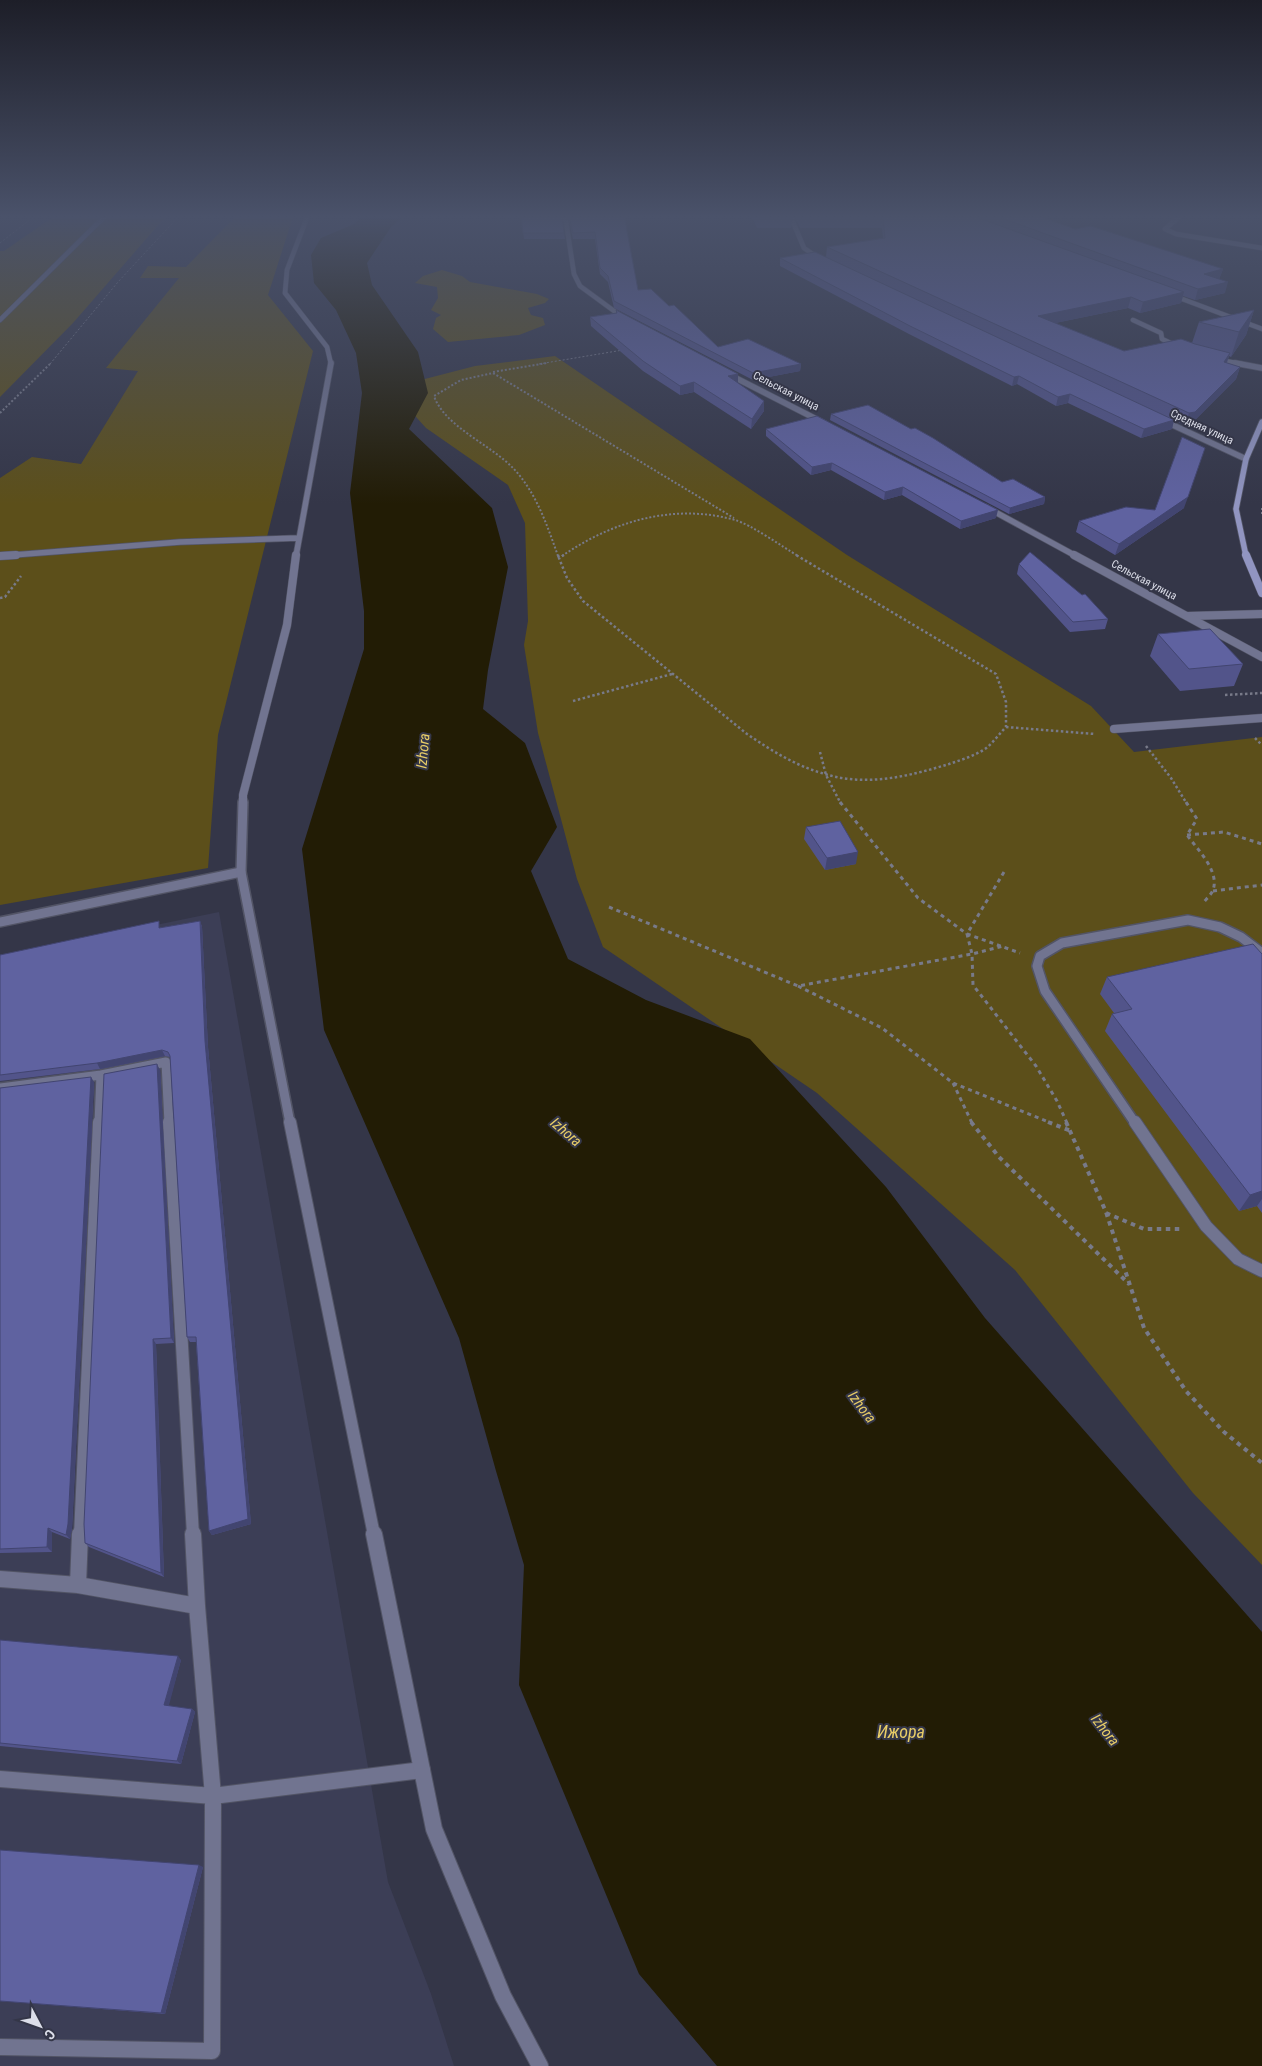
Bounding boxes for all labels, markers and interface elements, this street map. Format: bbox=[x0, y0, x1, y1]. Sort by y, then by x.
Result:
street label: Сельская улица bbox=[751, 369, 821, 413]
street label: Средняя улица bbox=[1168, 407, 1236, 447]
street label: Сельская улица bbox=[1109, 557, 1179, 603]
water label: Izhora bbox=[412, 733, 434, 769]
water label: Izhora bbox=[547, 1114, 585, 1150]
water label: Izhora bbox=[844, 1387, 880, 1427]
water label: Izhora bbox=[1087, 1710, 1123, 1750]
water label: Ижора bbox=[877, 1721, 925, 1742]
north arrow bbox=[15, 2001, 65, 2051]
text: С bbox=[41, 2026, 58, 2043]

